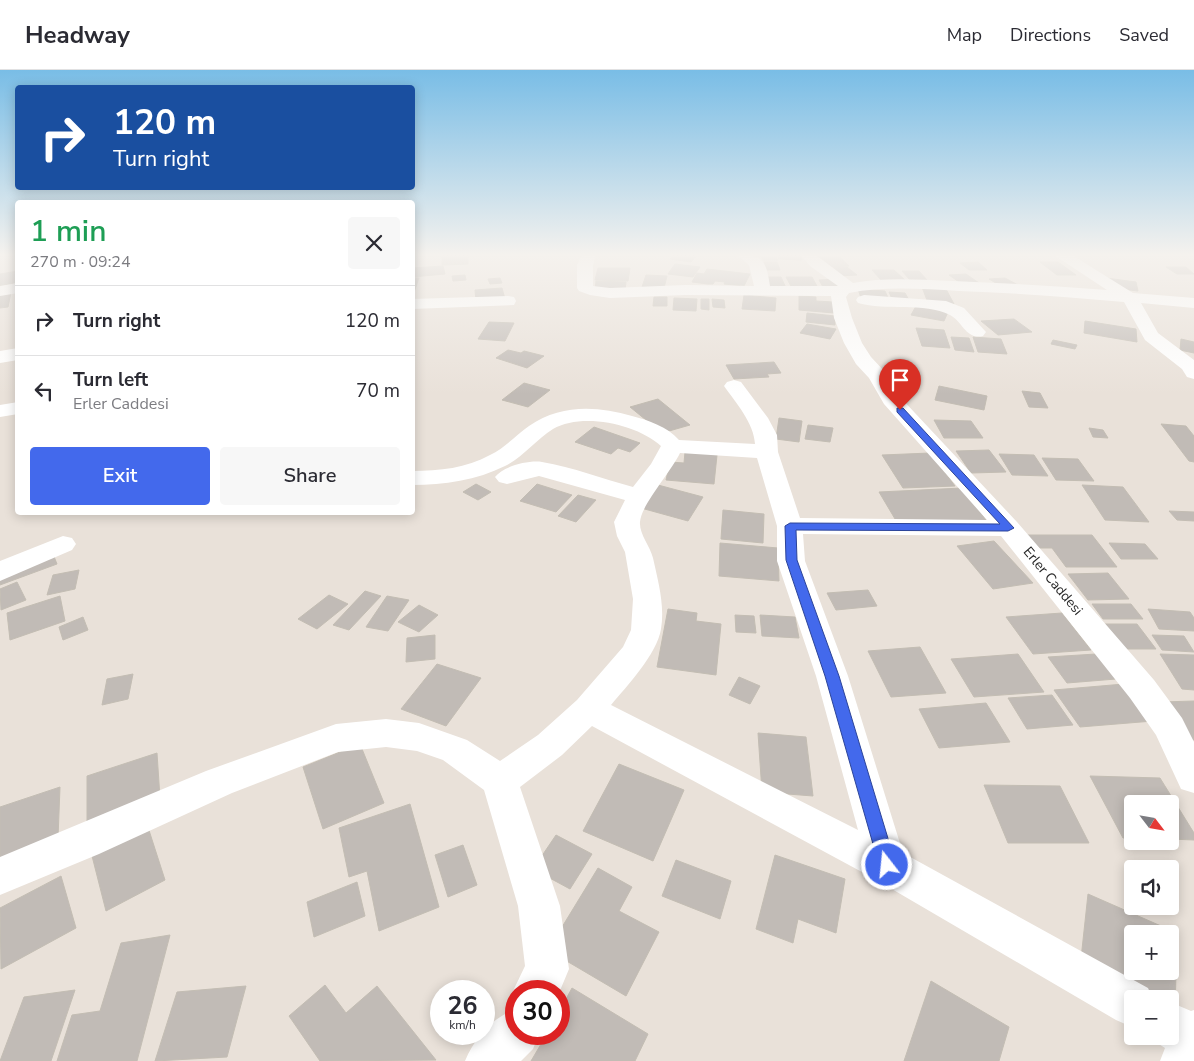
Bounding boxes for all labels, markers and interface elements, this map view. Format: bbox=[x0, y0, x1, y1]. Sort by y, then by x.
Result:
text: Headway bbox=[25, 19, 130, 51]
text: Map bbox=[947, 23, 982, 47]
text: Directions bbox=[1010, 23, 1091, 47]
text: Saved bbox=[1119, 23, 1169, 47]
text: 120 m bbox=[113, 99, 216, 146]
icon: right bbox=[30, 105, 95, 170]
text: Turn right bbox=[113, 144, 209, 174]
text: 1 min bbox=[30, 211, 106, 252]
button: close bbox=[348, 217, 400, 269]
text: 270 m · 09:24 bbox=[30, 251, 131, 273]
icon: right bbox=[30, 307, 58, 335]
text: Turn right bbox=[73, 308, 160, 334]
text: 120 m bbox=[345, 308, 400, 334]
pin bbox=[879, 359, 921, 410]
icon: arrive bbox=[886, 366, 914, 394]
text: Turn left bbox=[73, 367, 148, 393]
icon: left bbox=[30, 377, 58, 405]
text: 70 m bbox=[356, 378, 400, 404]
text: Erler Caddesi bbox=[73, 393, 169, 415]
button: Exit bbox=[30, 447, 210, 505]
button: Share bbox=[220, 447, 400, 505]
street label: Erler Caddesi bbox=[1019, 543, 1087, 619]
north arrow bbox=[1124, 795, 1179, 850]
map controls bbox=[1124, 795, 1179, 1045]
position arrow bbox=[860, 838, 912, 890]
button: sound bbox=[1124, 860, 1179, 915]
button: + bbox=[1124, 925, 1179, 980]
speed limit sign: 30 bbox=[505, 980, 570, 1045]
text: 26 bbox=[447, 989, 478, 1023]
button: − bbox=[1124, 990, 1179, 1045]
text: km/h bbox=[449, 1017, 476, 1033]

